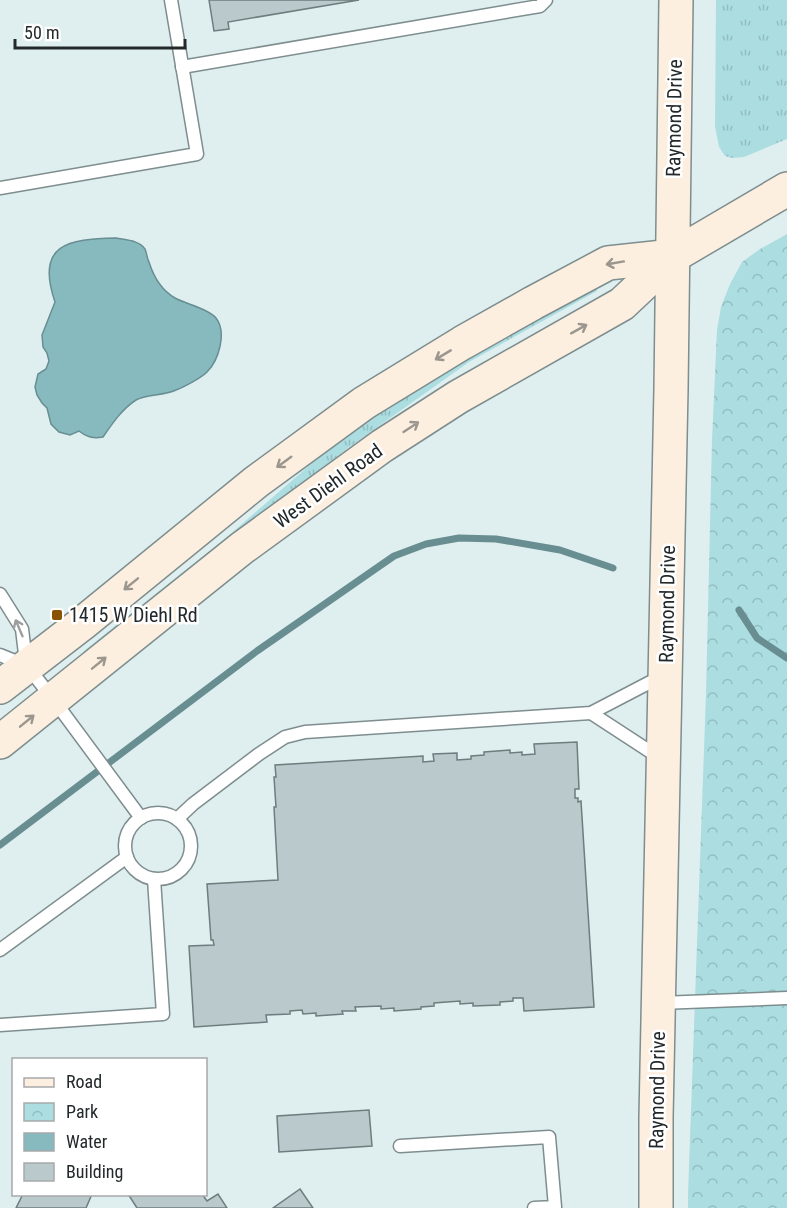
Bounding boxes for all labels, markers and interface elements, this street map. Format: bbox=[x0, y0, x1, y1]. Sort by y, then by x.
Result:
scale bar bbox=[15, 12, 184, 50]
text: 50 m bbox=[24, 22, 59, 43]
street label: Raymond Drive bbox=[661, 59, 687, 177]
one-way arrow bbox=[605, 258, 625, 269]
one-way arrow bbox=[570, 322, 587, 334]
one-way arrow bbox=[435, 349, 452, 361]
one-way arrow bbox=[402, 421, 419, 434]
street label: West Diehl Road bbox=[269, 439, 387, 533]
one-way arrow bbox=[276, 456, 292, 468]
street label: Raymond Drive bbox=[654, 545, 680, 663]
one-way arrow bbox=[123, 577, 139, 590]
place label: 1415 W Diehl Rd bbox=[69, 603, 198, 627]
marker: 1415 W Diehl Rd bbox=[50, 608, 64, 622]
one-way arrow bbox=[13, 619, 24, 637]
one-way arrow bbox=[91, 656, 107, 669]
one-way arrow bbox=[18, 714, 34, 727]
street label: Raymond Drive bbox=[644, 1031, 670, 1149]
legend bbox=[12, 1058, 207, 1196]
text: Road bbox=[66, 1071, 102, 1092]
text: Park bbox=[66, 1101, 98, 1122]
text: Water bbox=[66, 1131, 108, 1152]
text: Building bbox=[66, 1161, 123, 1182]

